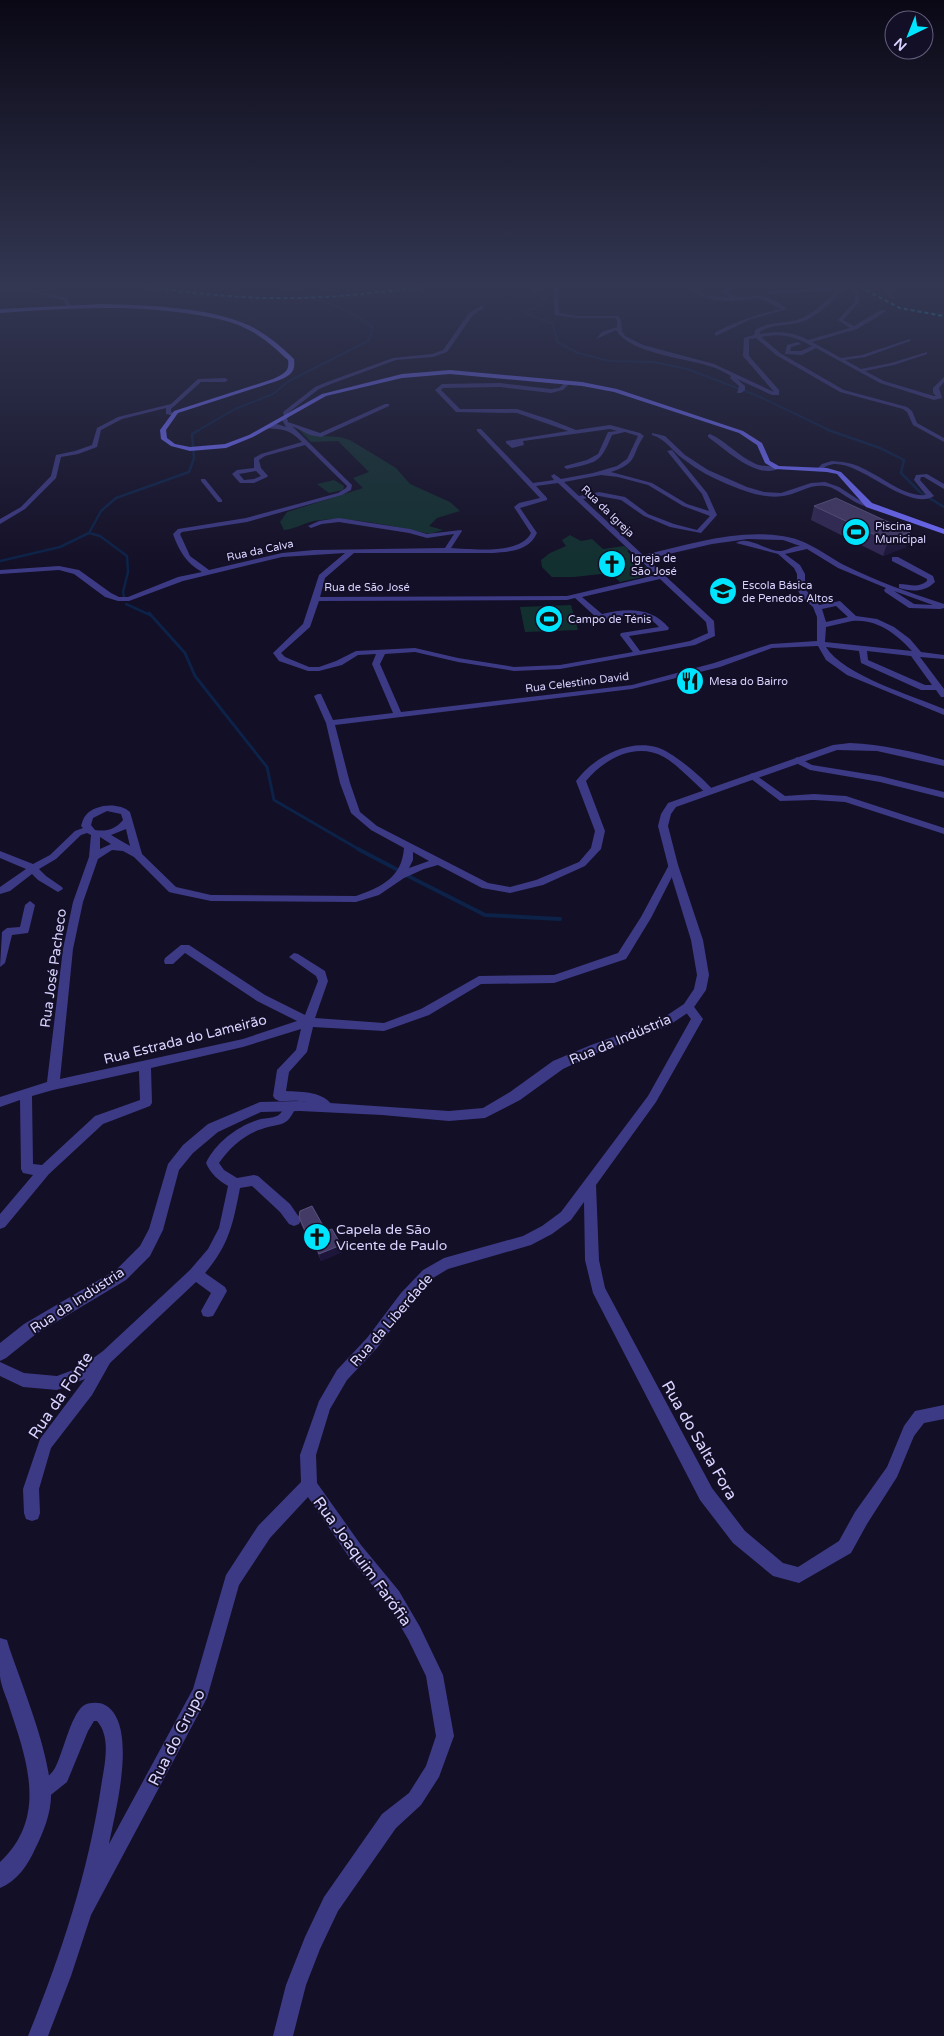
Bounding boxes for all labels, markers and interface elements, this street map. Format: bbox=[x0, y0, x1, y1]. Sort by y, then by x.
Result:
north arrow bbox=[884, 10, 934, 60]
text: N bbox=[891, 34, 910, 54]
street label: Rua da Igreja bbox=[578, 483, 637, 540]
sports icon: Piscina Municipal bbox=[841, 517, 871, 547]
place label: Piscina Municipal bbox=[875, 520, 926, 546]
street label: Rua da Calva bbox=[225, 537, 295, 564]
church icon: Igreja de São José bbox=[597, 549, 627, 579]
place label: Igreja de São José bbox=[631, 552, 677, 578]
school or university icon: Escola Básica de Penedos Altos bbox=[708, 576, 738, 606]
place label: Escola Básica de Penedos Altos bbox=[742, 579, 833, 605]
street label: Rua de São José bbox=[324, 581, 410, 594]
sports icon: Campo de Ténis bbox=[534, 604, 564, 634]
place label: Campo de Ténis bbox=[568, 613, 651, 626]
restaurant icon: Mesa do Bairro bbox=[675, 666, 705, 696]
street label: Rua Celestino David bbox=[524, 670, 630, 695]
place label: Mesa do Bairro bbox=[709, 675, 788, 688]
street label: Rua José Pacheco bbox=[37, 907, 70, 1029]
street label: Rua da Indústria bbox=[567, 1010, 674, 1069]
street label: Rua Estrada do Lameirão bbox=[102, 1011, 268, 1068]
place label: Capela de São Vicente de Paulo bbox=[336, 1221, 447, 1254]
church icon: Capela de São Vicente de Paulo bbox=[302, 1222, 332, 1252]
street label: Rua da Indústria bbox=[27, 1264, 128, 1337]
street label: Rua da Liberdade bbox=[346, 1270, 436, 1370]
street label: Rua da Fonte bbox=[24, 1348, 97, 1443]
street label: Rua do Salta Fora bbox=[657, 1377, 741, 1504]
street label: Rua Joaquim Farófia bbox=[308, 1493, 416, 1630]
street label: Rua do Grupo bbox=[144, 1686, 210, 1789]

